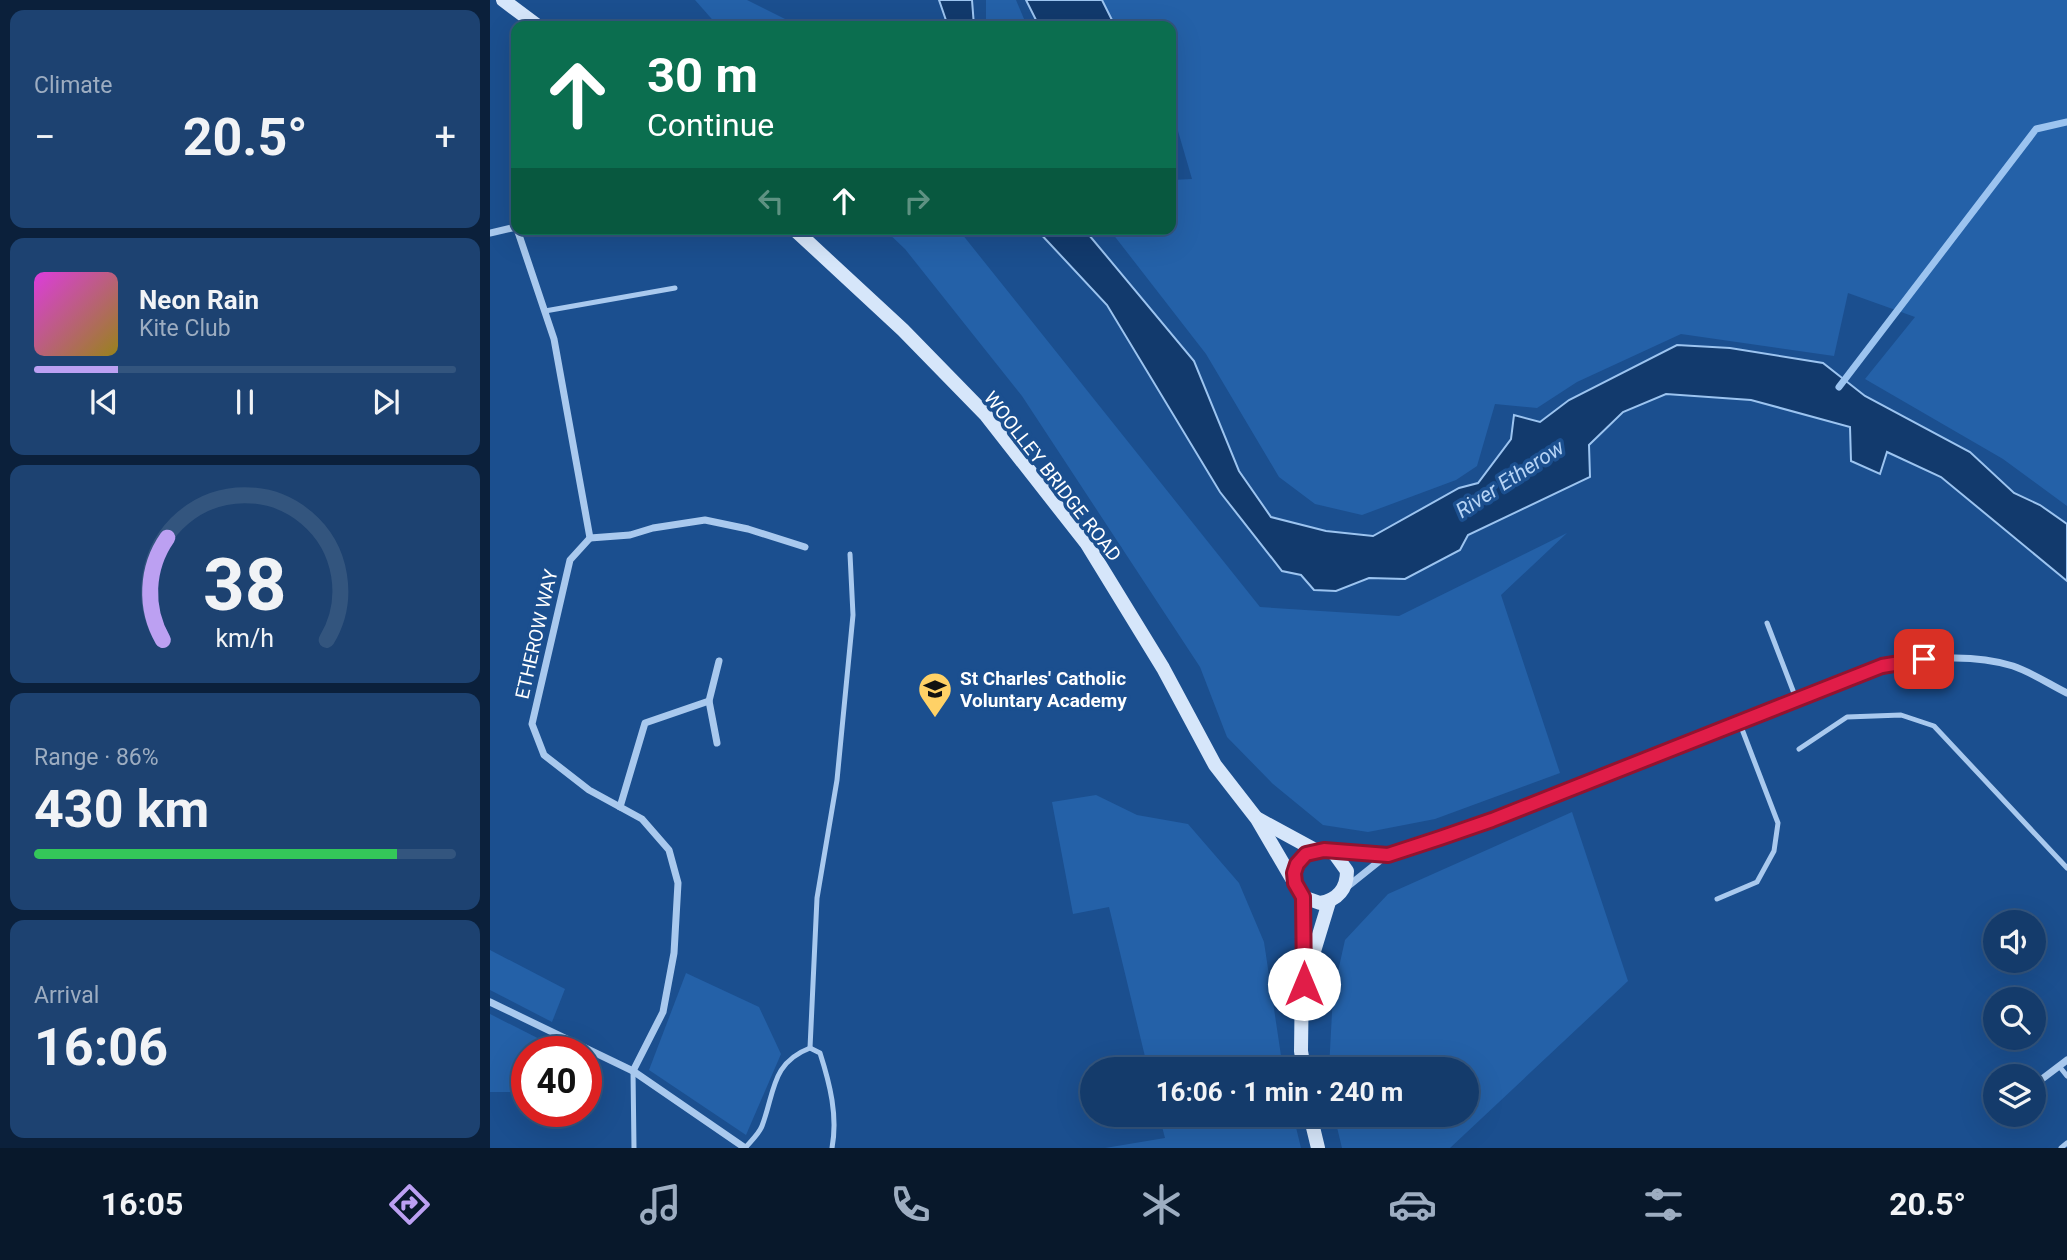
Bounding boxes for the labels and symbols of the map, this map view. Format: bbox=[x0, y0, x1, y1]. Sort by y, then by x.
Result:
street label: WOOLLEY BRIDGE ROAD bbox=[979, 387, 1126, 566]
water label: River Etherow bbox=[1451, 435, 1569, 523]
street label: ETHEROW WAY bbox=[510, 566, 563, 701]
pin bbox=[1894, 629, 1954, 689]
place label: St Charles' Catholic Voluntary Academy bbox=[960, 667, 1127, 712]
school or university icon: St Charles' Catholic Voluntary Academy bbox=[916, 670, 954, 719]
position arrow bbox=[1267, 947, 1341, 1021]
speed limit sign: 40 bbox=[511, 1036, 602, 1127]

